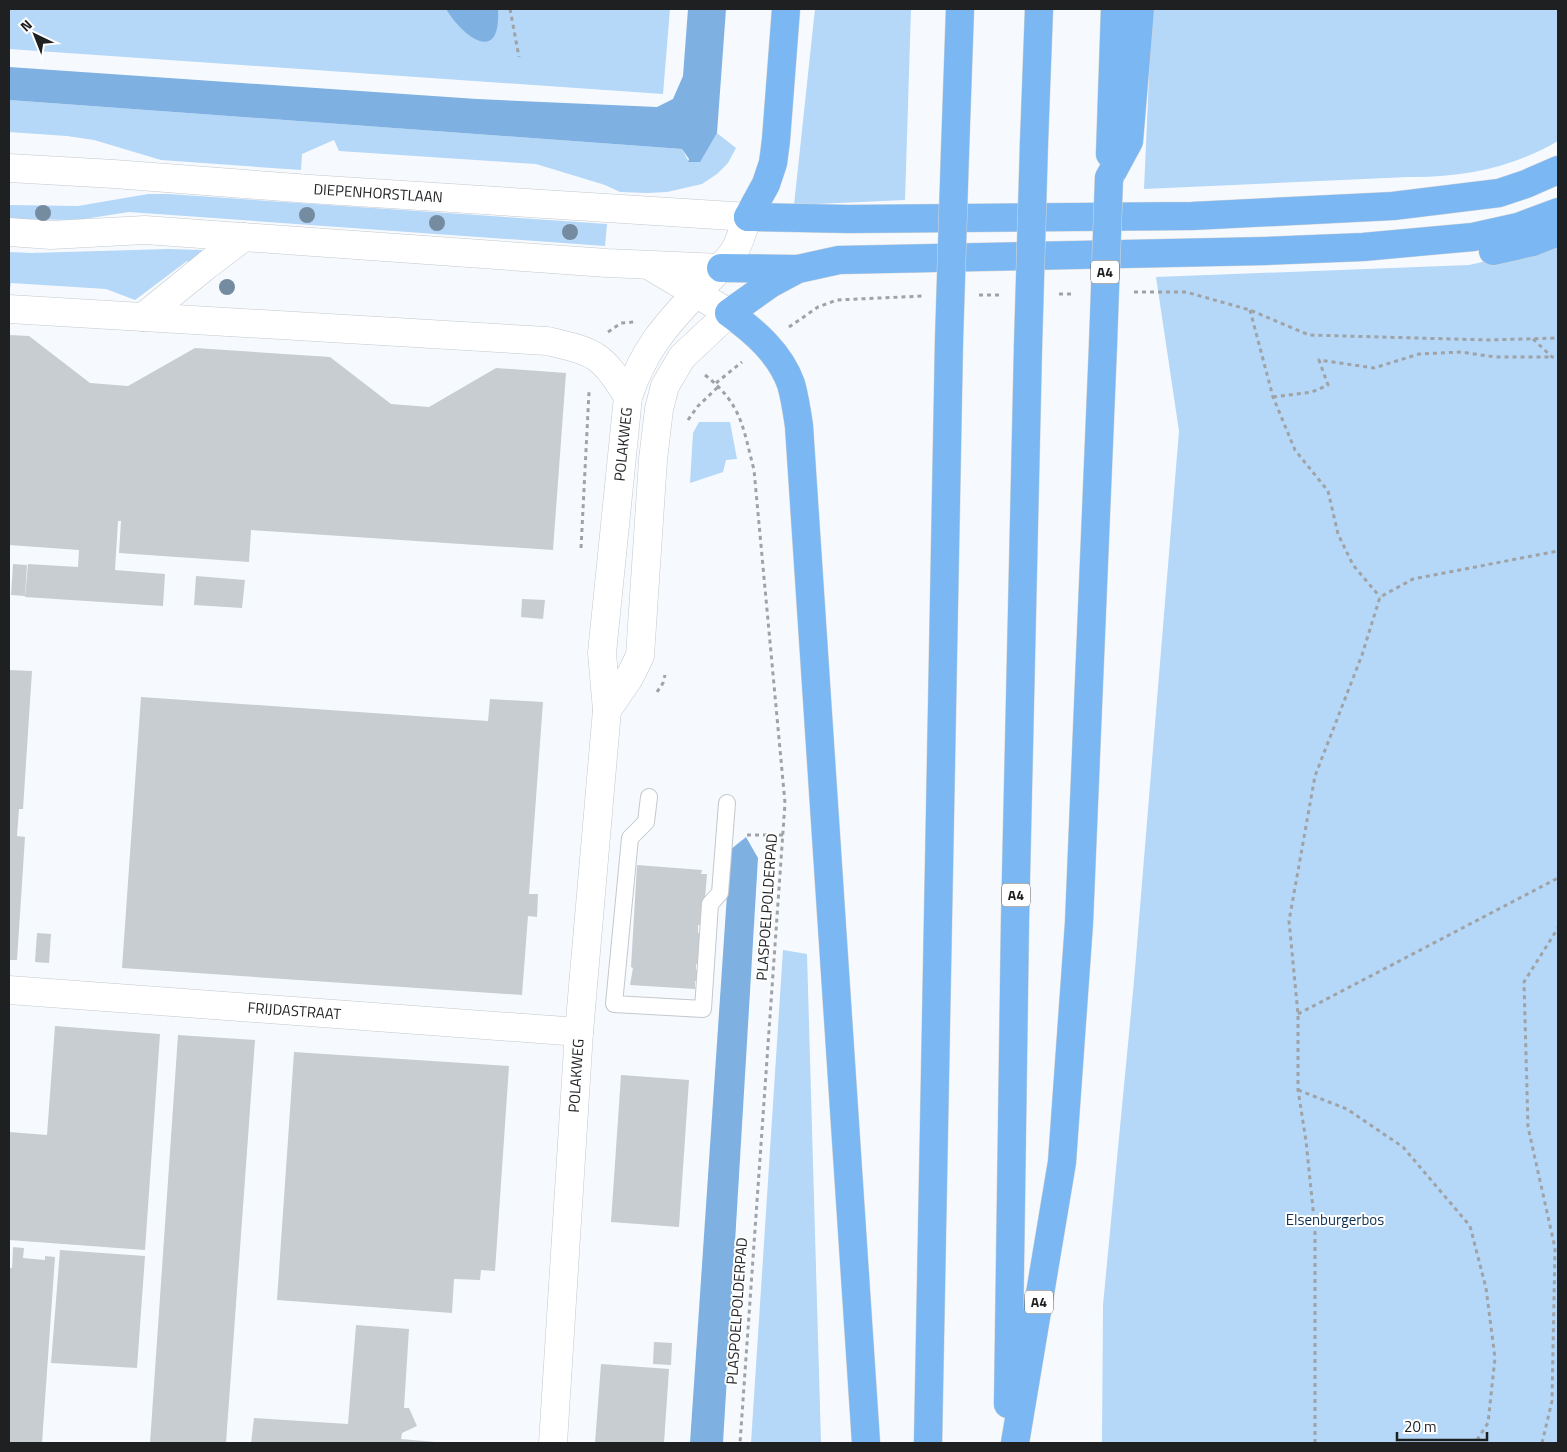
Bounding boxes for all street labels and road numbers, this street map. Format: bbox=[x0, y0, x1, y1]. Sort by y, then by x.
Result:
street label: DIEPENHORSTLAAN bbox=[313, 177, 444, 208]
road number: A4 bbox=[1091, 260, 1119, 284]
street label: POLAKWEG bbox=[608, 406, 638, 482]
street label: PLASPOELPOLDERPAD bbox=[750, 833, 783, 981]
road number: A4 bbox=[1002, 884, 1030, 906]
street label: FRIJDASTRAAT bbox=[247, 996, 342, 1025]
street label: POLAKWEG bbox=[562, 1038, 590, 1113]
street label: PLASPOELPOLDERPAD bbox=[720, 1237, 753, 1385]
road number: A4 bbox=[1025, 1290, 1053, 1314]

